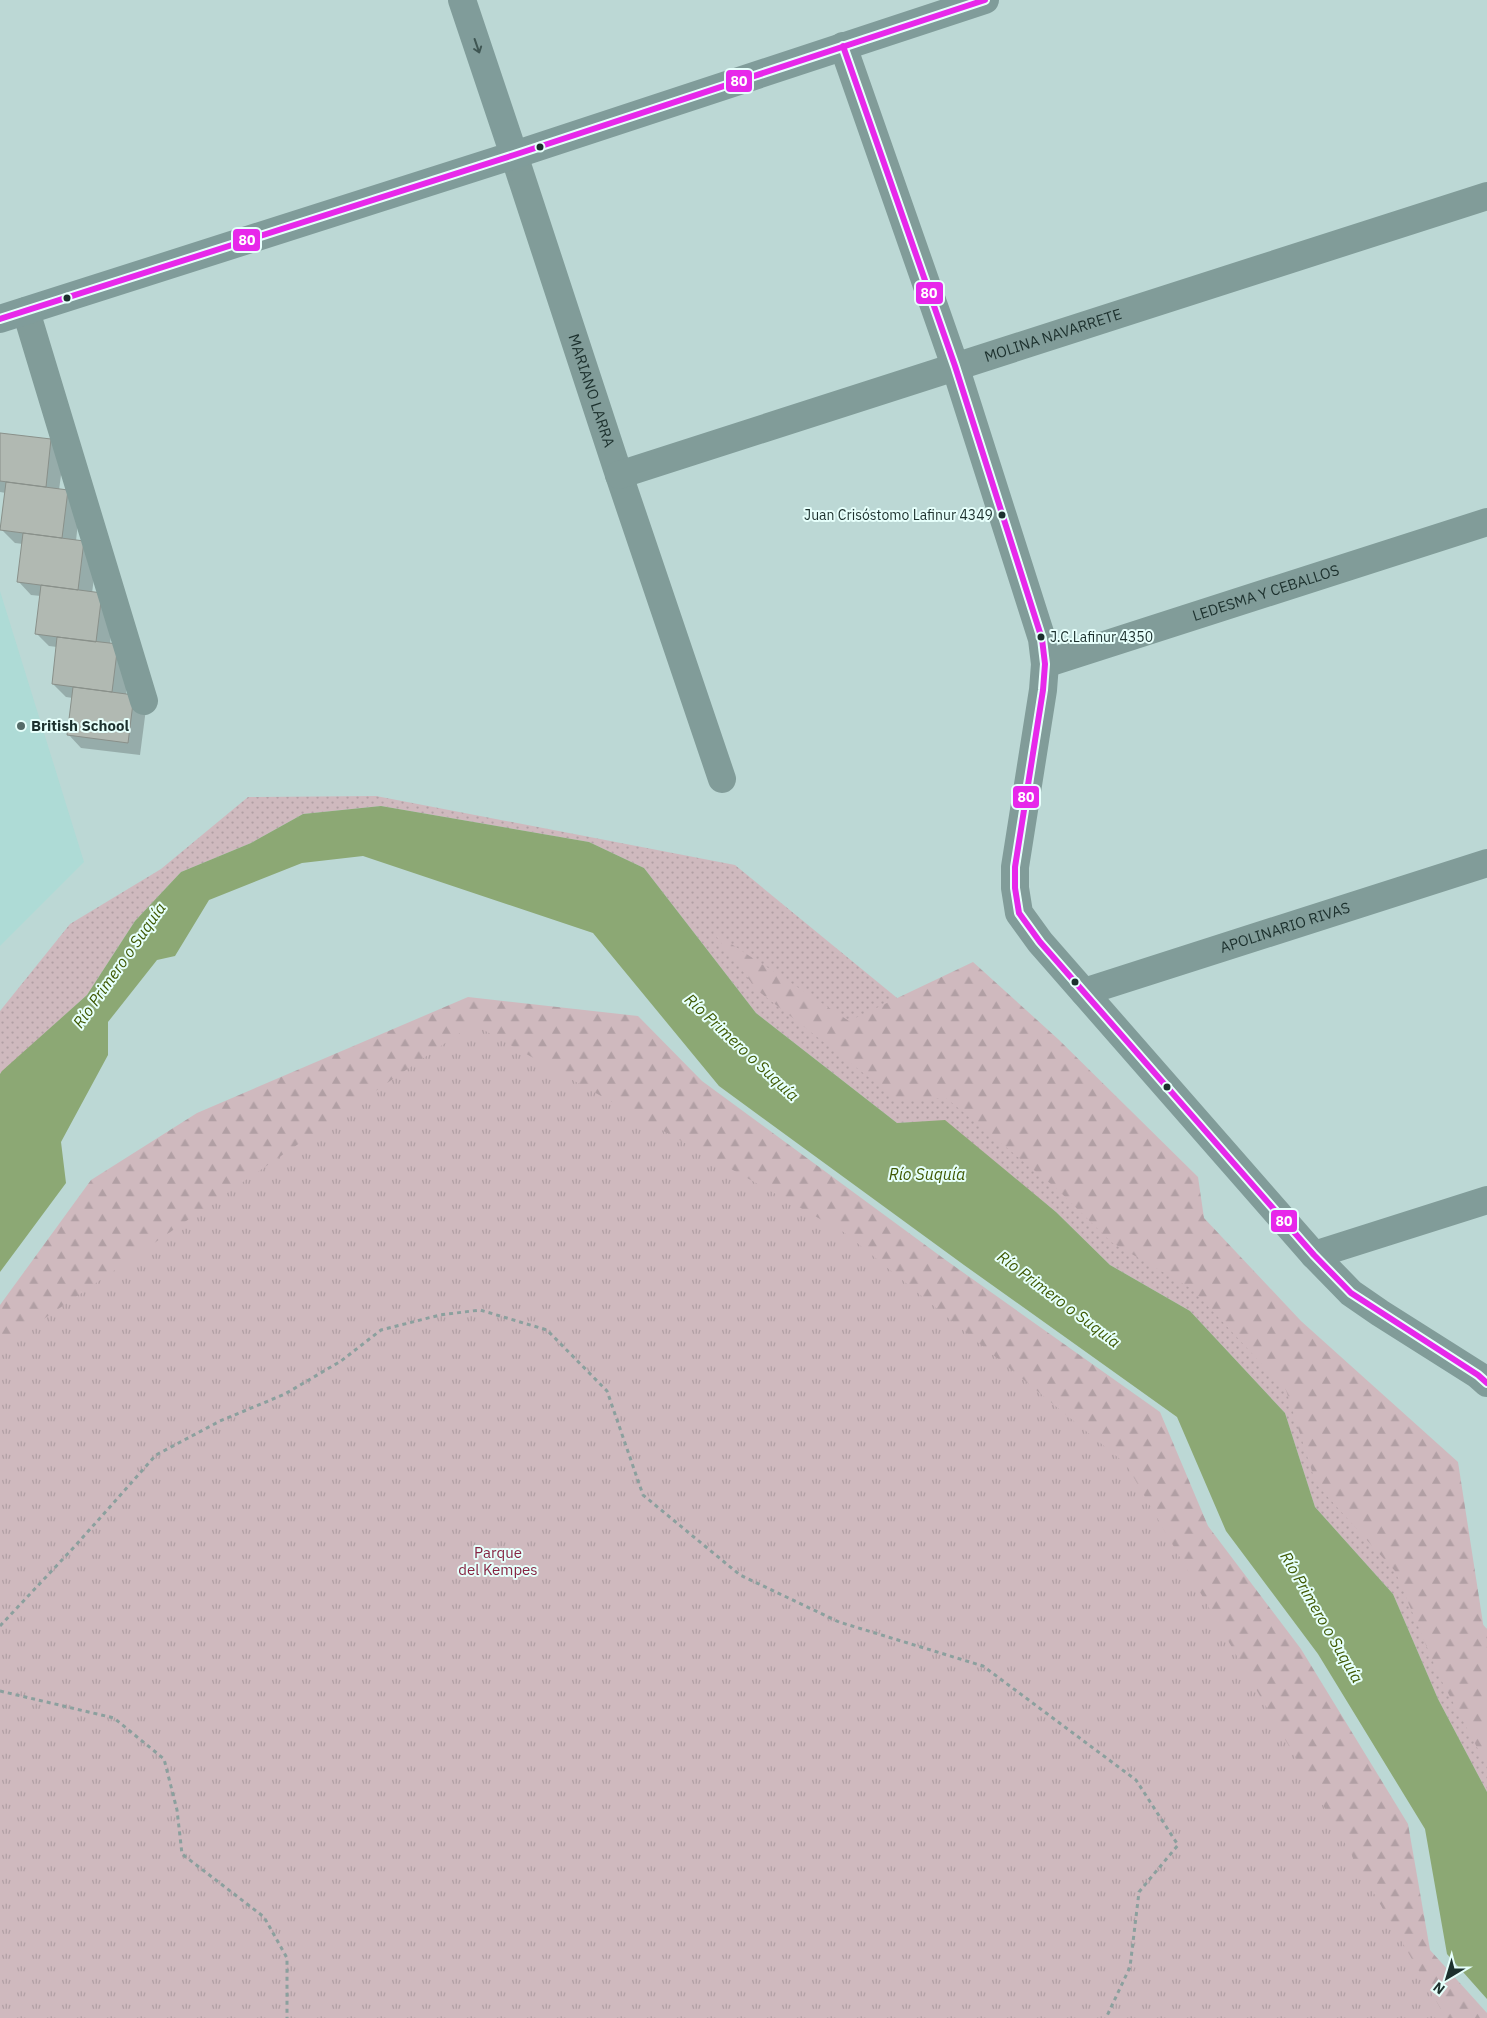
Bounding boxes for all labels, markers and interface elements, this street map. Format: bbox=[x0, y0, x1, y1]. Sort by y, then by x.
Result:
one-way arrow bbox=[473, 38, 482, 53]
line badge: 80 bbox=[725, 69, 753, 93]
text: 80 bbox=[731, 72, 747, 90]
unlabelled marker bbox=[535, 142, 545, 152]
line badge: 80 bbox=[232, 228, 261, 252]
text: 80 bbox=[239, 231, 255, 249]
line badge: 80 bbox=[915, 281, 944, 305]
text: 80 bbox=[921, 284, 937, 302]
unlabelled marker bbox=[62, 293, 72, 303]
street label: MOLINA NAVARRETE bbox=[982, 304, 1124, 366]
street label: MARIANO LARRA bbox=[564, 331, 619, 450]
place label: Juan Crisóstomo Lafinur 4349 bbox=[804, 506, 993, 524]
marker: Juan Crisóstomo Lafinur 4349 bbox=[997, 510, 1007, 520]
street label: LEDESMA Y CEBALLOS bbox=[1190, 560, 1341, 625]
place label: J.C.Lafinur 4350 bbox=[1050, 628, 1153, 646]
marker: J.C.Lafinur 4350 bbox=[1036, 632, 1046, 642]
place label: British School bbox=[31, 716, 129, 735]
marker: British School bbox=[15, 720, 27, 732]
line badge: 80 bbox=[1012, 785, 1040, 809]
text: 80 bbox=[1018, 788, 1034, 806]
water label: Río Primero o Suquía bbox=[68, 898, 170, 1032]
street label: APOLINARIO RIVAS bbox=[1217, 898, 1352, 957]
unlabelled marker bbox=[1070, 977, 1080, 987]
water label: Río Primero o Suquía bbox=[681, 989, 803, 1105]
unlabelled marker bbox=[1162, 1082, 1172, 1092]
water label: Río Suquía bbox=[889, 1164, 965, 1184]
line badge: 80 bbox=[1270, 1209, 1298, 1233]
text: 80 bbox=[1276, 1212, 1292, 1230]
water label: Río Primero o Suquía bbox=[994, 1246, 1124, 1352]
park label: Parque del Kempes bbox=[458, 1543, 538, 1579]
water label: Río Primero o Suquía bbox=[1276, 1548, 1368, 1686]
north arrow bbox=[1422, 1953, 1472, 2003]
text: N bbox=[1429, 1978, 1449, 1998]

